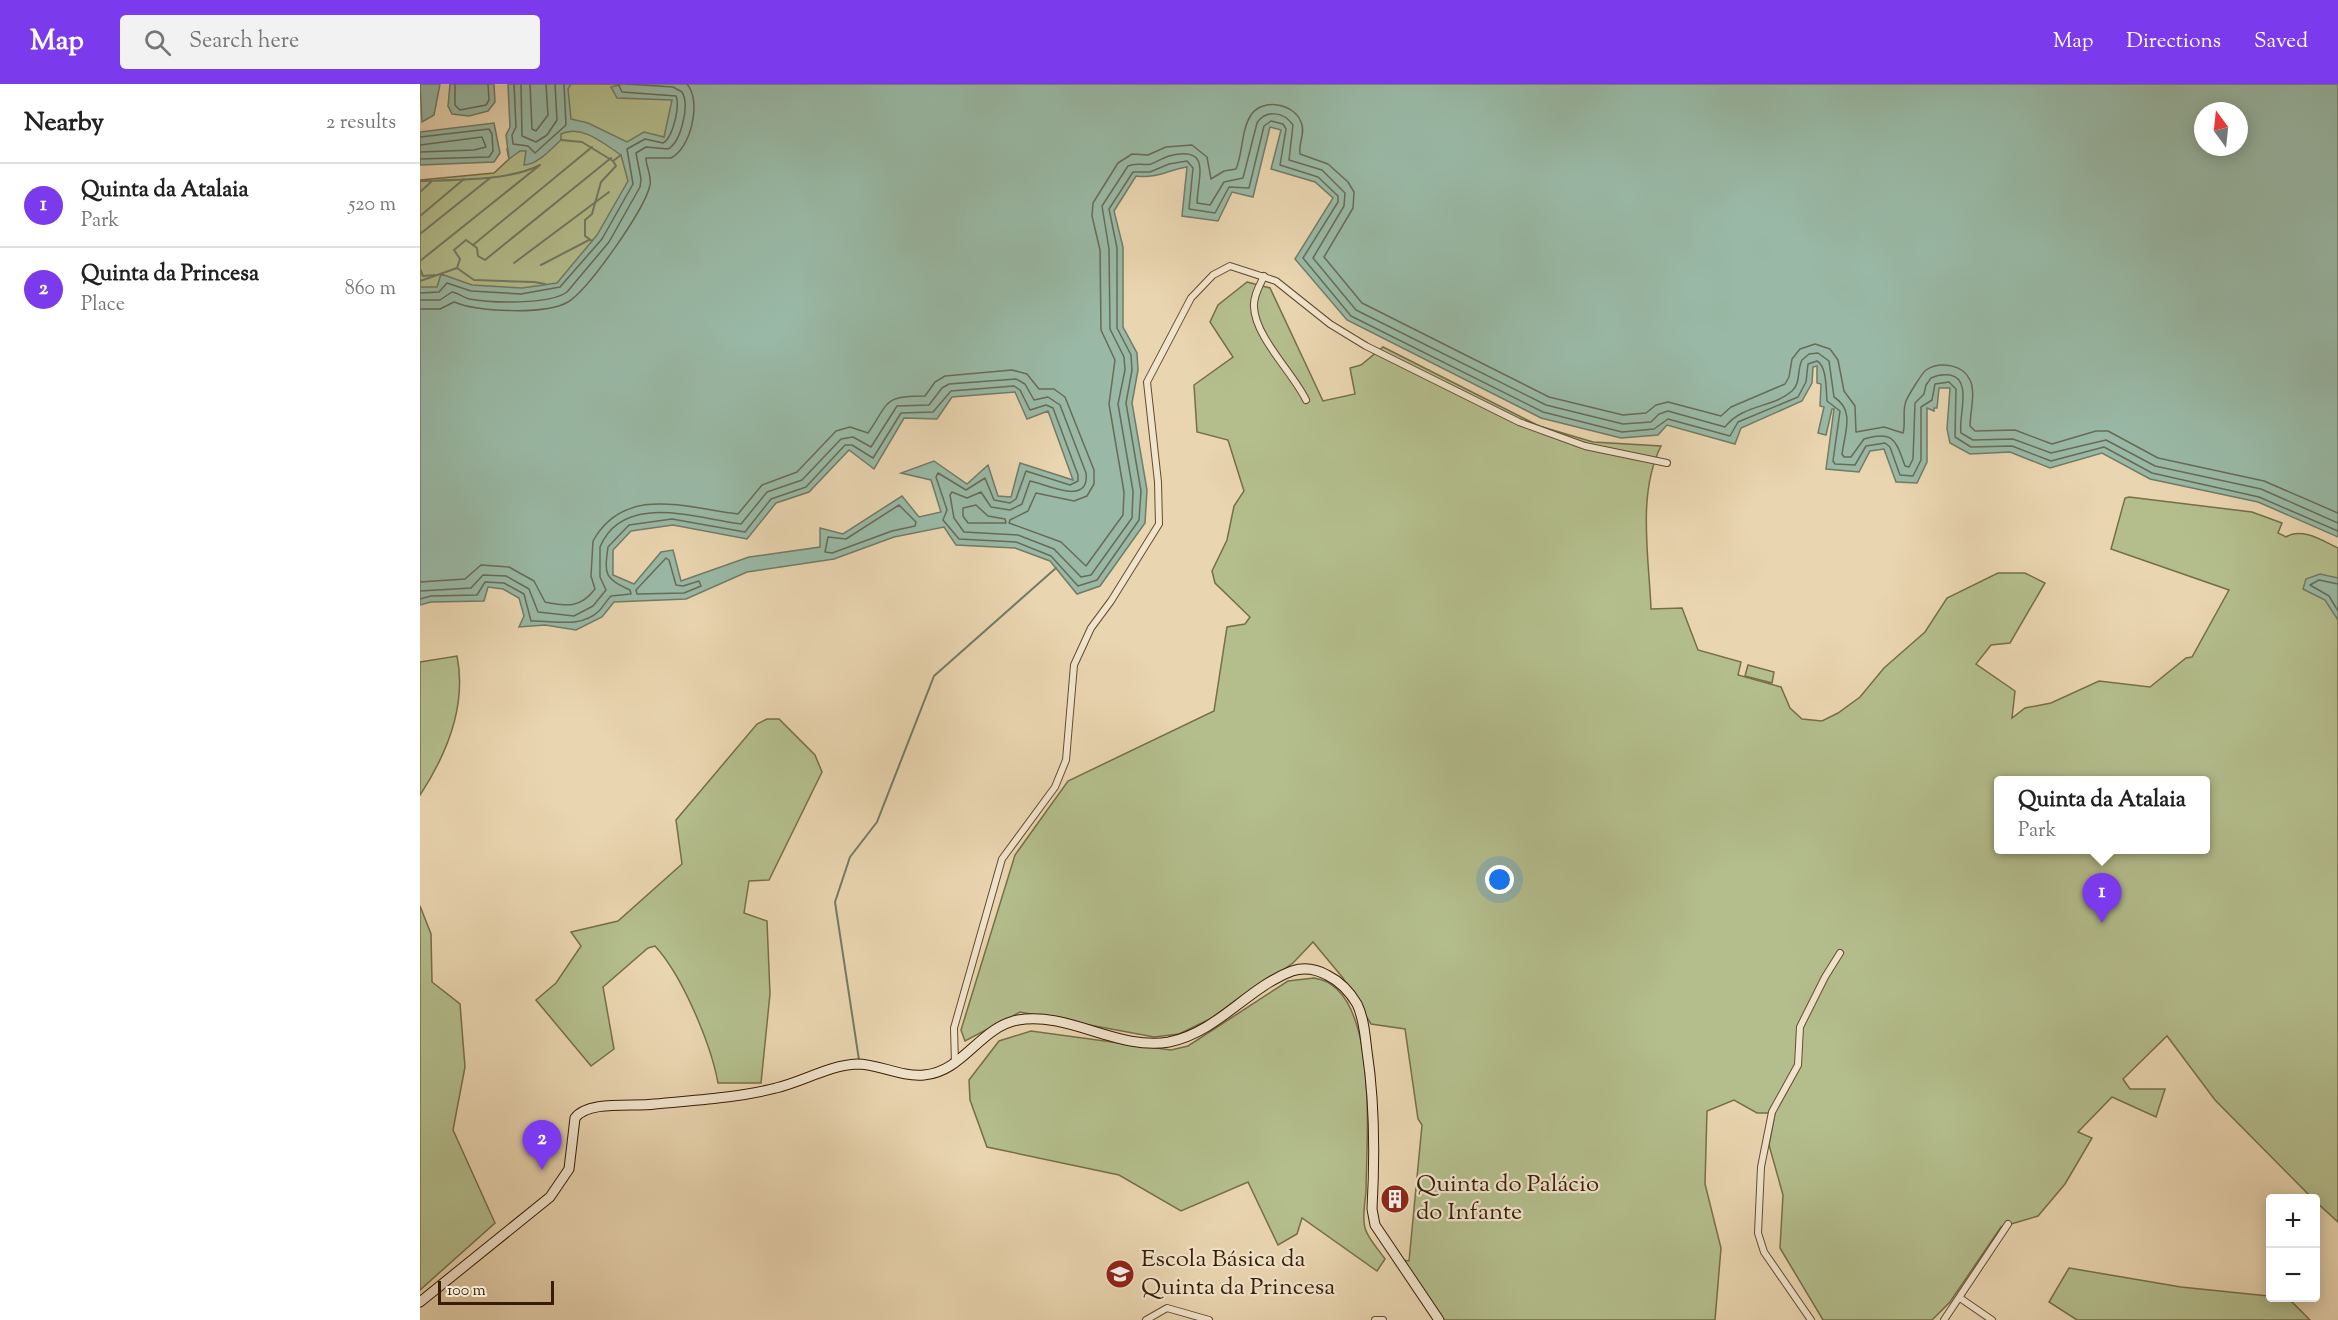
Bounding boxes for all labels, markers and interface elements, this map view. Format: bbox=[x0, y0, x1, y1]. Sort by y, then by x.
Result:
search box bbox=[120, 15, 540, 69]
text: Map bbox=[30, 22, 84, 62]
icon: search bbox=[141, 26, 174, 59]
text: Search here bbox=[189, 26, 299, 58]
text: Map bbox=[2053, 27, 2093, 57]
text: Directions bbox=[2126, 27, 2221, 57]
text: Saved bbox=[2254, 27, 2308, 57]
north arrow bbox=[2194, 102, 2248, 156]
text: Nearby bbox=[24, 105, 104, 142]
text: 2 results bbox=[326, 109, 396, 138]
text: Quinta da Atalaia bbox=[81, 175, 249, 207]
text: 1 bbox=[40, 191, 47, 220]
text: 520 m bbox=[348, 191, 396, 220]
text: Park bbox=[81, 207, 119, 236]
text: Quinta da Princesa bbox=[81, 259, 259, 291]
text: 2 bbox=[39, 275, 48, 304]
text: 860 m bbox=[345, 275, 396, 304]
text: Place bbox=[81, 291, 125, 320]
popup bbox=[1994, 776, 2210, 854]
text: Quinta da Atalaia bbox=[2018, 785, 2186, 817]
text: Park bbox=[2018, 817, 2056, 846]
your location bbox=[1485, 865, 1514, 894]
pin: 1 bbox=[2082, 874, 2122, 923]
pin: 2 bbox=[522, 1120, 562, 1170]
place label: Quinta do Palácio do Infante bbox=[1416, 1168, 1599, 1230]
building icon: Quinta do Palácio do Infante bbox=[1379, 1183, 1411, 1215]
map controls bbox=[2266, 1194, 2320, 1302]
button: + bbox=[2266, 1194, 2320, 1248]
place label: Escola Básica da Quinta da Princesa bbox=[1141, 1243, 1335, 1305]
button: − bbox=[2266, 1248, 2320, 1302]
school or university icon: Escola Básica da Quinta da Princesa bbox=[1104, 1258, 1136, 1290]
scale bar bbox=[438, 1278, 554, 1306]
text: 100 m bbox=[447, 1280, 486, 1303]

